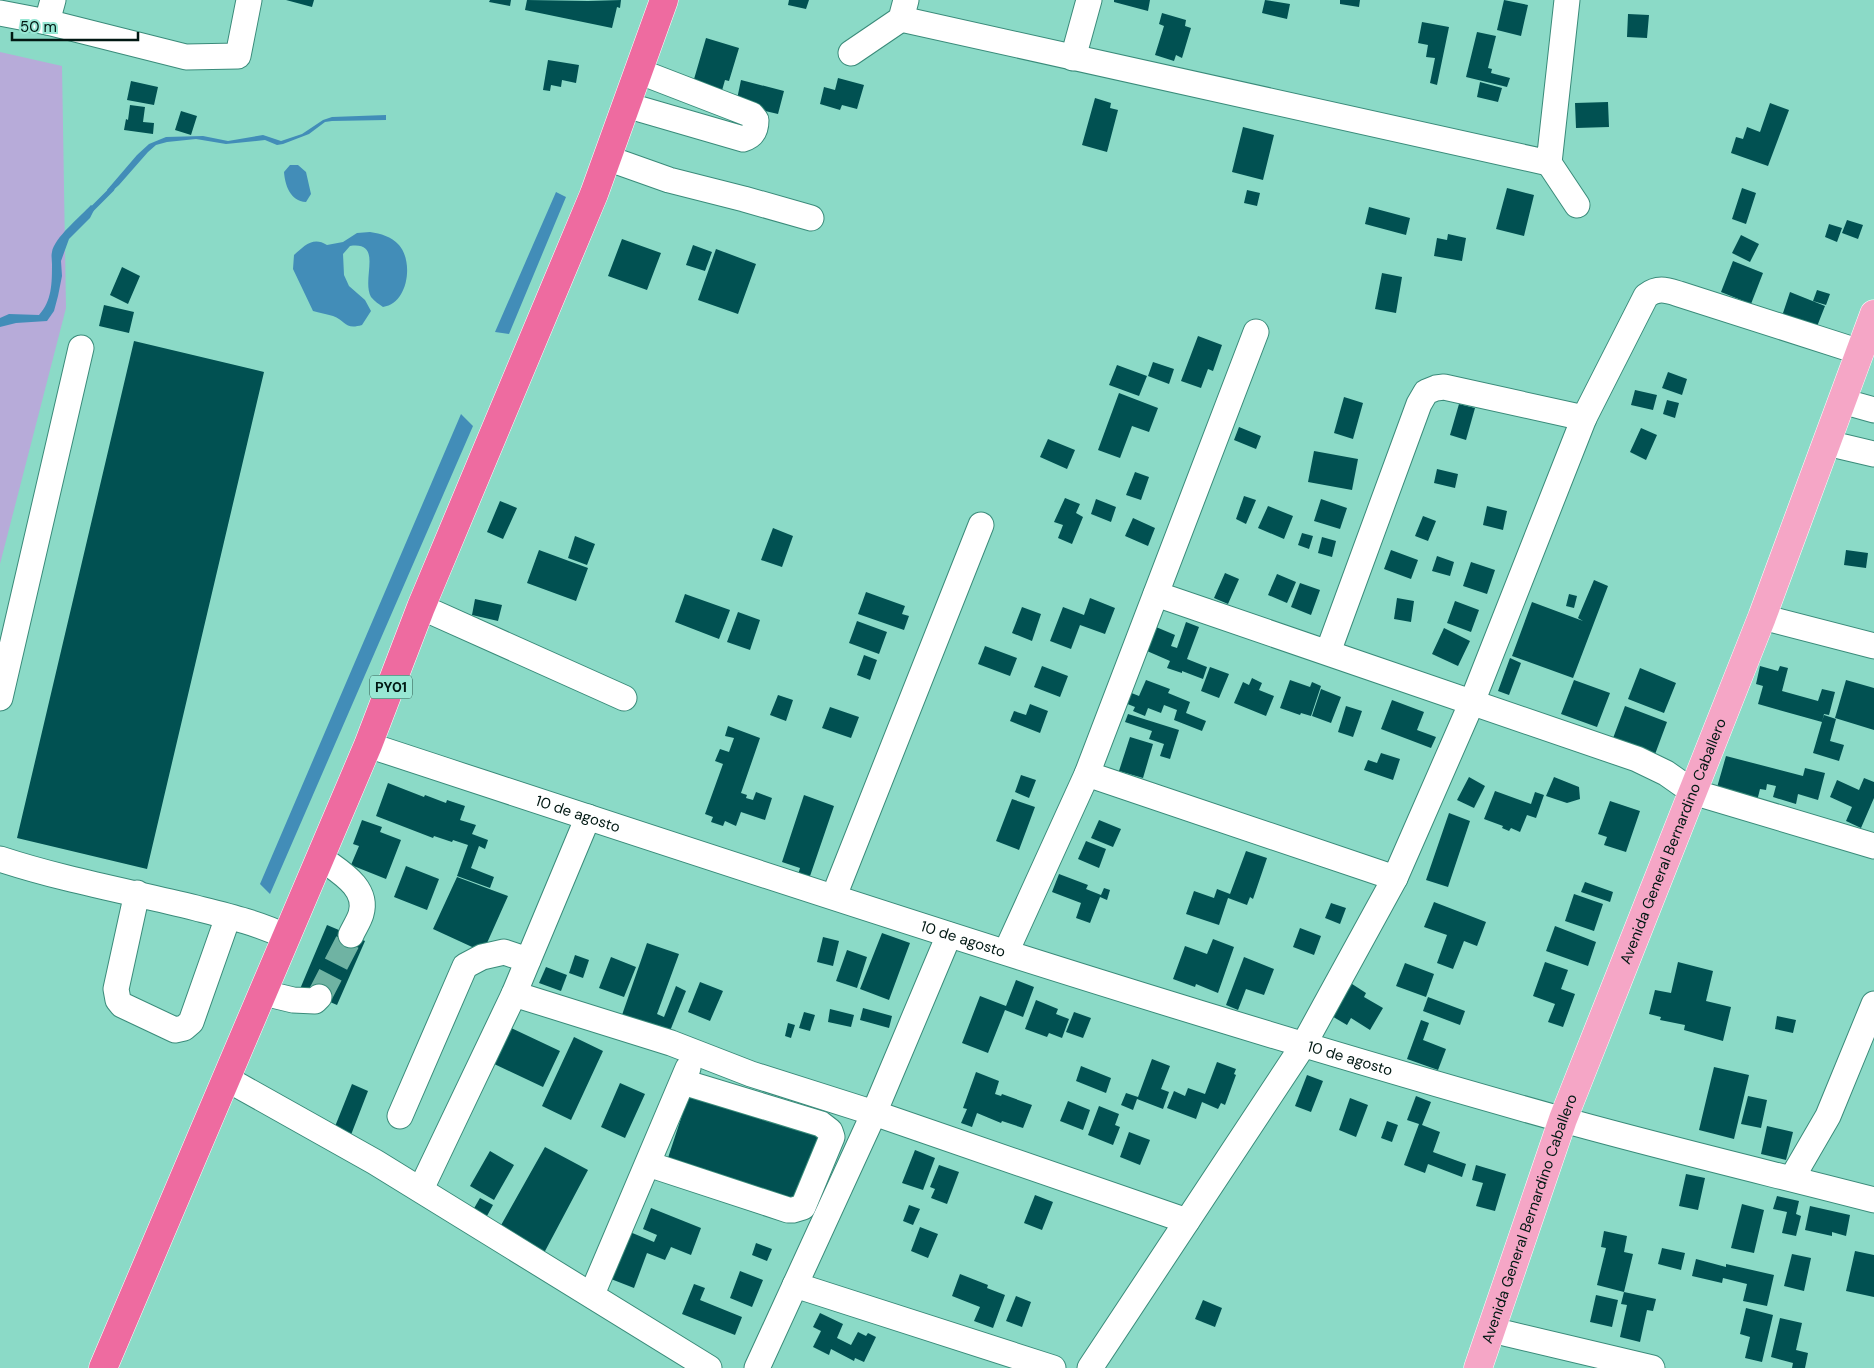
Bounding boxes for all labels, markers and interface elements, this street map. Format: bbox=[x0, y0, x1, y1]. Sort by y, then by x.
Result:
scale bar bbox=[12, 10, 139, 42]
text: 50 m bbox=[20, 17, 57, 37]
road number: PY01 bbox=[370, 676, 412, 699]
street label: Avenida General Bernardino Caballero bbox=[1615, 715, 1731, 967]
street label: 10 de agosto bbox=[533, 791, 623, 837]
street label: 10 de agosto bbox=[918, 916, 1008, 962]
street label: 10 de agosto bbox=[1305, 1036, 1395, 1081]
street label: Avenida General Bernardino Caballero bbox=[1477, 1091, 1582, 1346]

